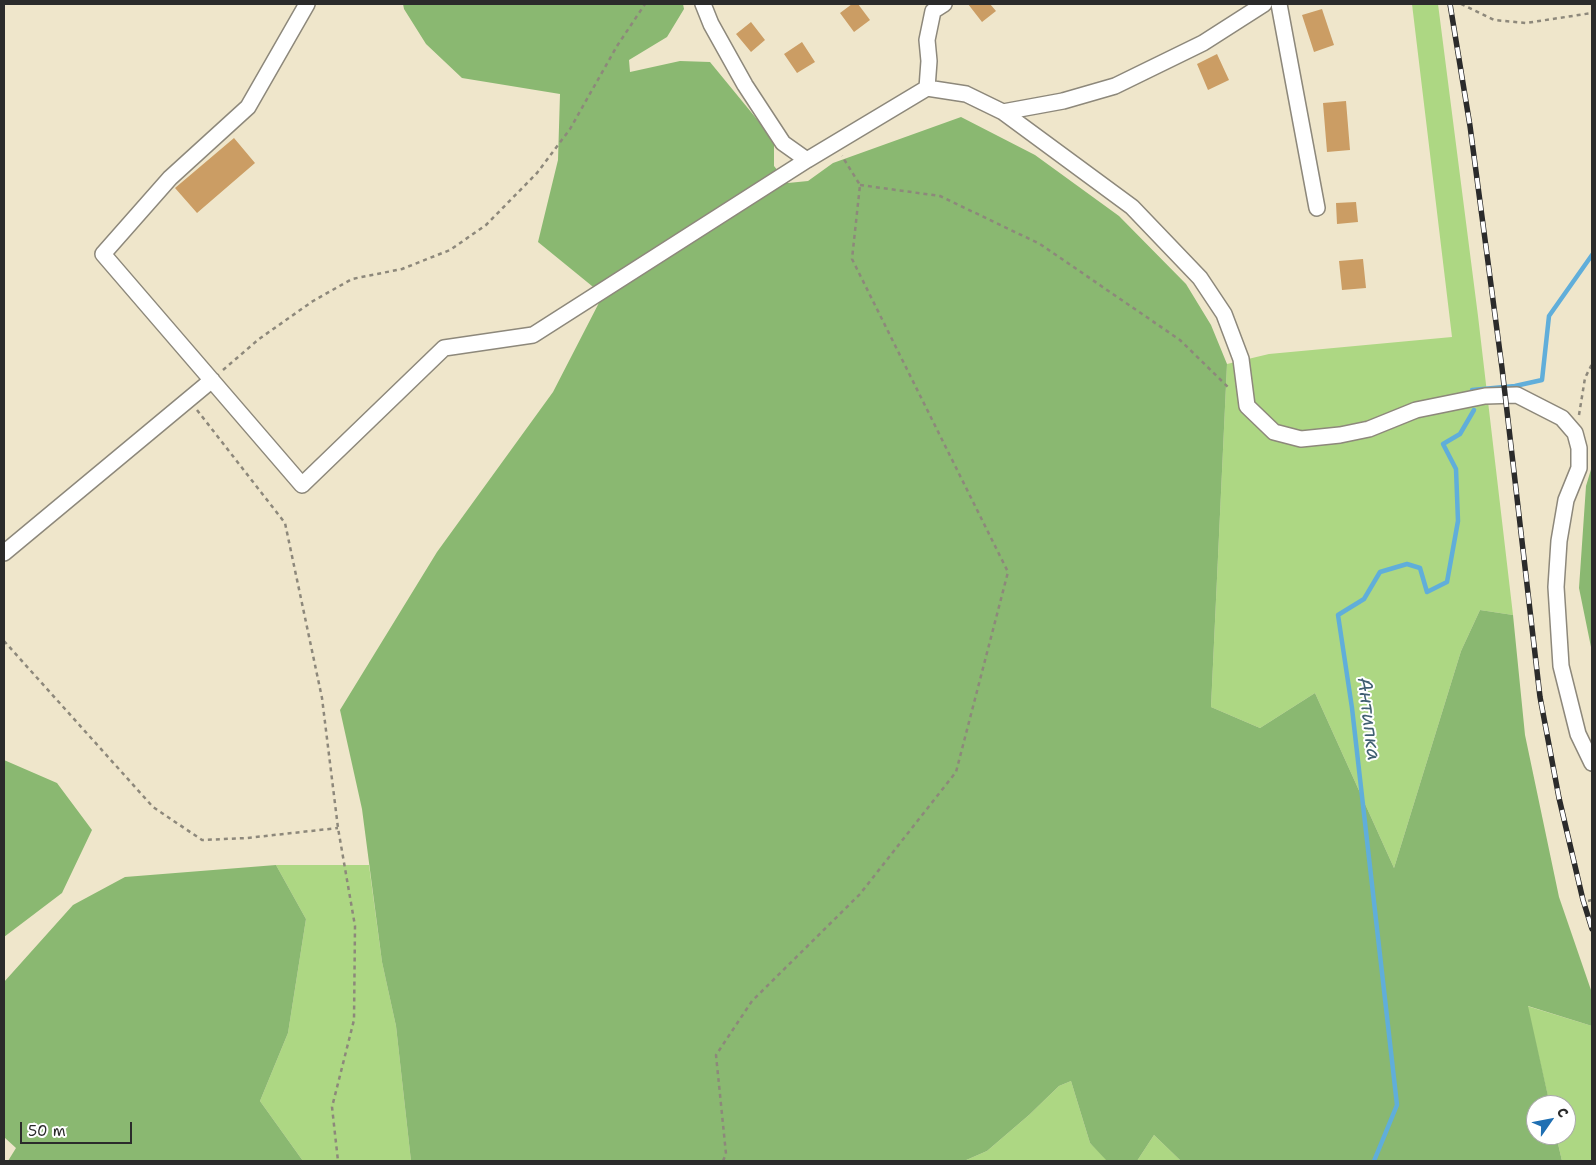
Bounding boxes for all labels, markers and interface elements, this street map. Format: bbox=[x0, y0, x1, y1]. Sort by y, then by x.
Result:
water label: Антипка bbox=[1351, 676, 1385, 762]
north arrow bbox=[1526, 1095, 1576, 1145]
text: С bbox=[1553, 1104, 1573, 1121]
scale bar bbox=[22, 1112, 135, 1144]
text: 50 m bbox=[28, 1121, 66, 1141]

